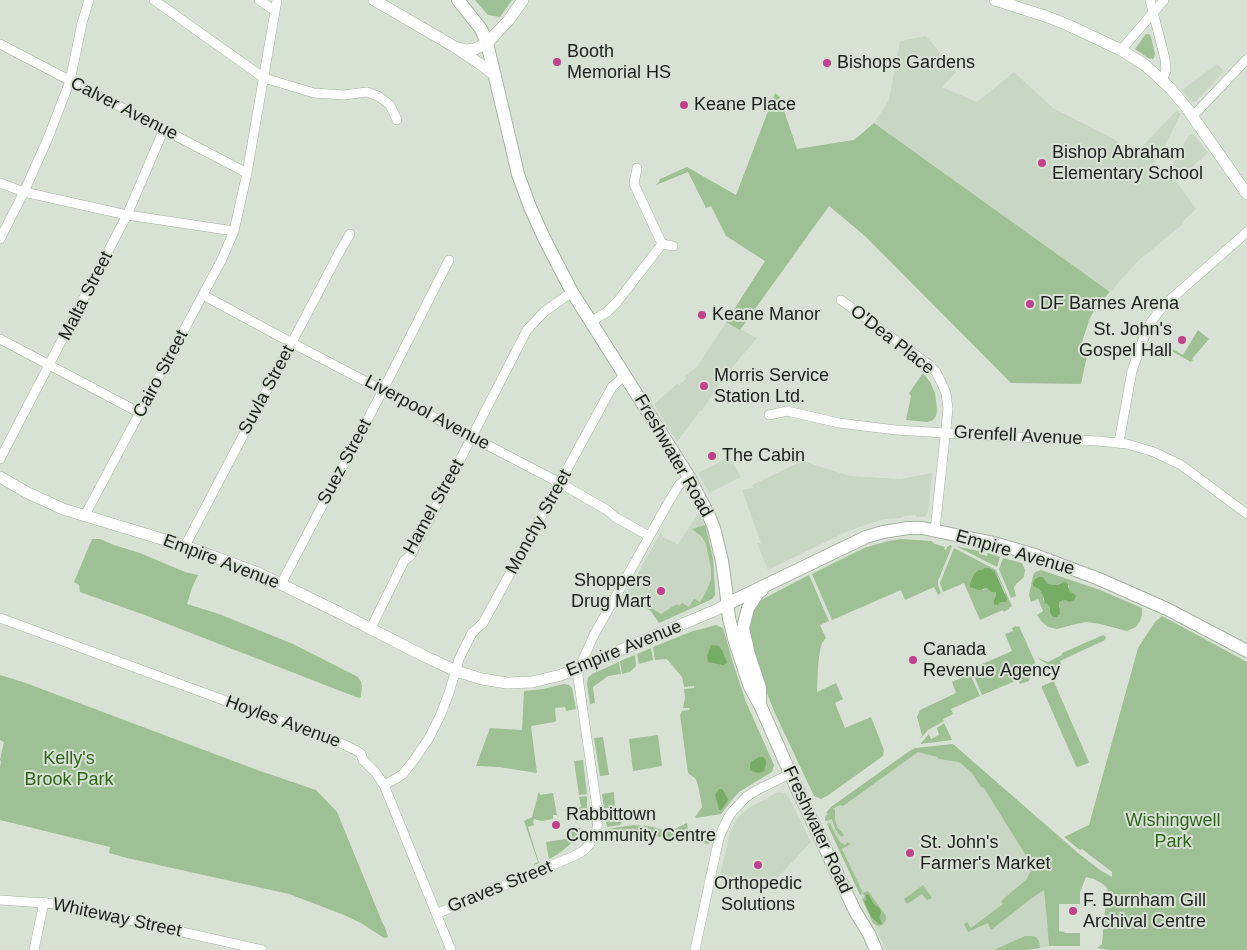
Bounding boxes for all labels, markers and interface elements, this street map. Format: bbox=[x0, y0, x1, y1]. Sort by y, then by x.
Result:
place label: Booth Memorial HS bbox=[567, 41, 671, 84]
place label: Bishops Gardens bbox=[837, 52, 975, 74]
marker: Booth Memorial HS bbox=[551, 56, 563, 68]
marker: Bishops Gardens bbox=[821, 57, 833, 69]
street label: Calver Avenue bbox=[67, 73, 181, 145]
place label: Keane Place bbox=[694, 94, 796, 116]
marker: Keane Place bbox=[678, 99, 690, 111]
place label: Bishop Abraham Elementary School bbox=[1052, 142, 1203, 184]
marker: Bishop Abraham Elementary School bbox=[1036, 157, 1048, 169]
street label: Malta Street bbox=[54, 248, 118, 344]
place label: DF Barnes Arena bbox=[1040, 293, 1179, 315]
marker: DF Barnes Arena bbox=[1024, 298, 1036, 310]
street label: O'Dea Place bbox=[846, 301, 938, 379]
place label: Keane Manor bbox=[712, 304, 820, 326]
marker: Keane Manor bbox=[696, 309, 708, 321]
place label: St. John's Gospel Hall bbox=[1079, 319, 1172, 362]
street label: Cairo Street bbox=[129, 327, 193, 421]
marker: St. John's Gospel Hall bbox=[1176, 334, 1188, 346]
street label: Suvla Street bbox=[234, 342, 300, 438]
place label: Morris Service Station Ltd. bbox=[714, 365, 829, 408]
street label: Liverpool Avenue bbox=[361, 371, 493, 455]
marker: Morris Service Station Ltd. bbox=[698, 380, 710, 392]
street label: Freshwater Road bbox=[629, 391, 717, 521]
street label: Suez Street bbox=[313, 415, 377, 509]
street label: Grenfell Avenue bbox=[953, 422, 1083, 450]
place label: The Cabin bbox=[722, 445, 805, 467]
marker: The Cabin bbox=[706, 450, 718, 462]
street label: Hamel Street bbox=[399, 456, 469, 558]
street label: Monchy Street bbox=[501, 466, 577, 578]
street label: Empire Avenue bbox=[953, 526, 1077, 580]
street label: Empire Avenue bbox=[160, 530, 282, 594]
place label: Shoppers Drug Mart bbox=[571, 570, 651, 612]
marker: Shoppers Drug Mart bbox=[655, 585, 667, 597]
street label: Empire Avenue bbox=[563, 616, 685, 682]
place label: Canada Revenue Agency bbox=[923, 639, 1060, 682]
marker: Canada Revenue Agency bbox=[907, 654, 919, 666]
street label: Hoyles Avenue bbox=[223, 691, 343, 753]
park label: Kelly's Brook Park bbox=[24, 748, 114, 791]
street label: Freshwater Road bbox=[778, 763, 856, 897]
place label: Rabbittown Community Centre bbox=[566, 804, 716, 846]
park label: Wishingwell Park bbox=[1125, 810, 1221, 852]
marker: Rabbittown Community Centre bbox=[550, 819, 562, 831]
place label: St. John's Farmer's Market bbox=[920, 832, 1050, 874]
marker: St. John's Farmer's Market bbox=[904, 847, 916, 859]
street label: Graves Street bbox=[444, 856, 556, 918]
marker: Orthopedic Solutions bbox=[752, 859, 764, 871]
place label: Orthopedic Solutions bbox=[714, 873, 802, 916]
place label: F. Burnham Gill Archival Centre bbox=[1083, 890, 1206, 932]
street label: Whiteway Street bbox=[51, 894, 183, 942]
marker: F. Burnham Gill Archival Centre bbox=[1067, 905, 1079, 917]

